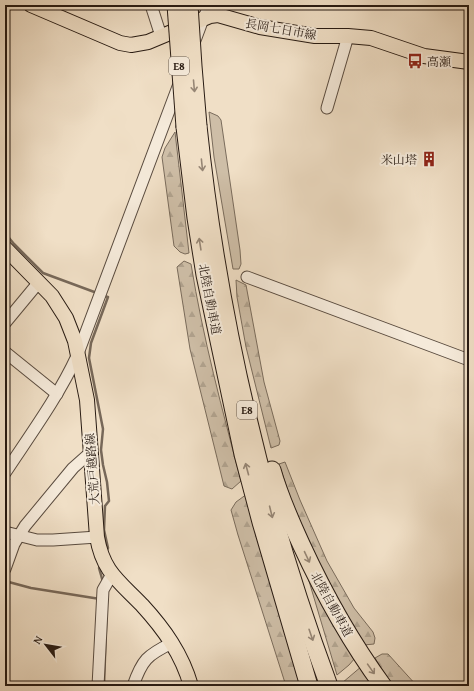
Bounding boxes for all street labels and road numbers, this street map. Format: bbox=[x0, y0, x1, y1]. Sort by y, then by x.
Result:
street label: 長岡七日市線 bbox=[244, 14, 318, 44]
road number: E8 bbox=[169, 57, 189, 75]
street label: 北陸自動車道 bbox=[195, 262, 225, 336]
road number: E8 bbox=[237, 401, 257, 419]
street label: 大荒戸越路線 bbox=[81, 432, 103, 506]
street label: 北陸自動車道 bbox=[307, 568, 357, 640]

